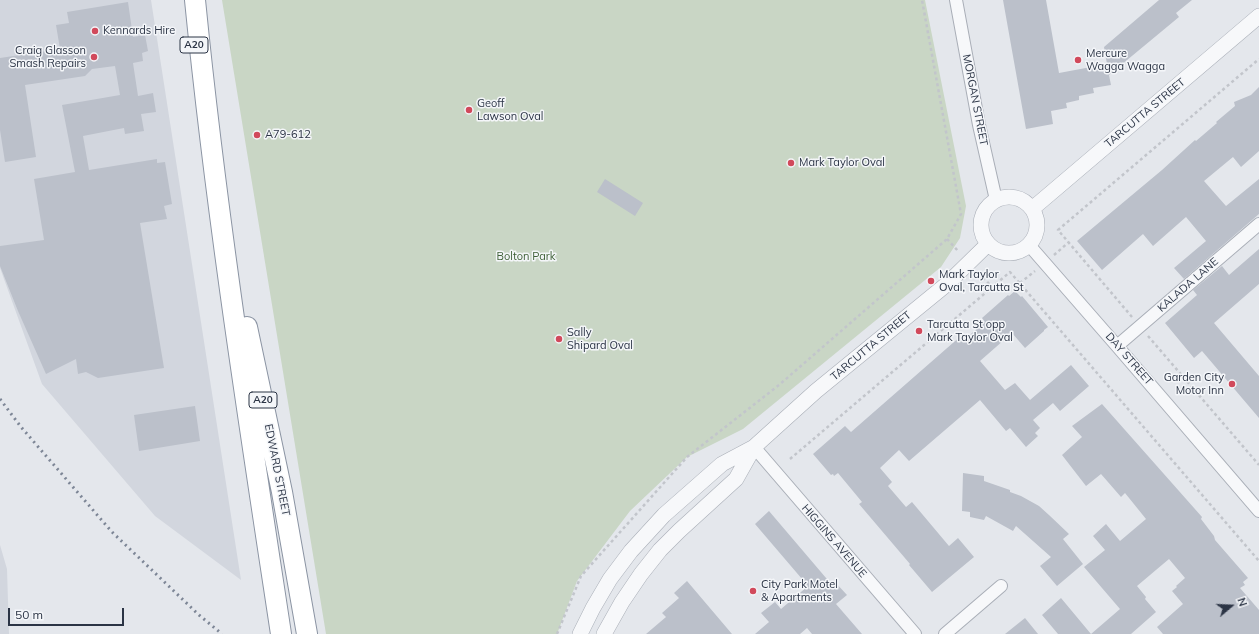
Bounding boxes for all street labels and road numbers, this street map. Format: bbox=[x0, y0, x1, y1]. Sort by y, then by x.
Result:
road number: A20 bbox=[180, 37, 208, 53]
street label: MORGAN STREET bbox=[960, 53, 990, 147]
street label: TARCUTTA STREET bbox=[1102, 76, 1188, 150]
street label: KALADA LANE bbox=[1155, 255, 1221, 315]
street label: TARCUTTA STREET bbox=[828, 309, 914, 383]
street label: DAY STREET bbox=[1103, 330, 1155, 388]
road number: A20 bbox=[249, 392, 277, 408]
street label: EDWARD STREET bbox=[262, 423, 292, 517]
street label: HIGGINS AVENUE bbox=[799, 502, 869, 580]

